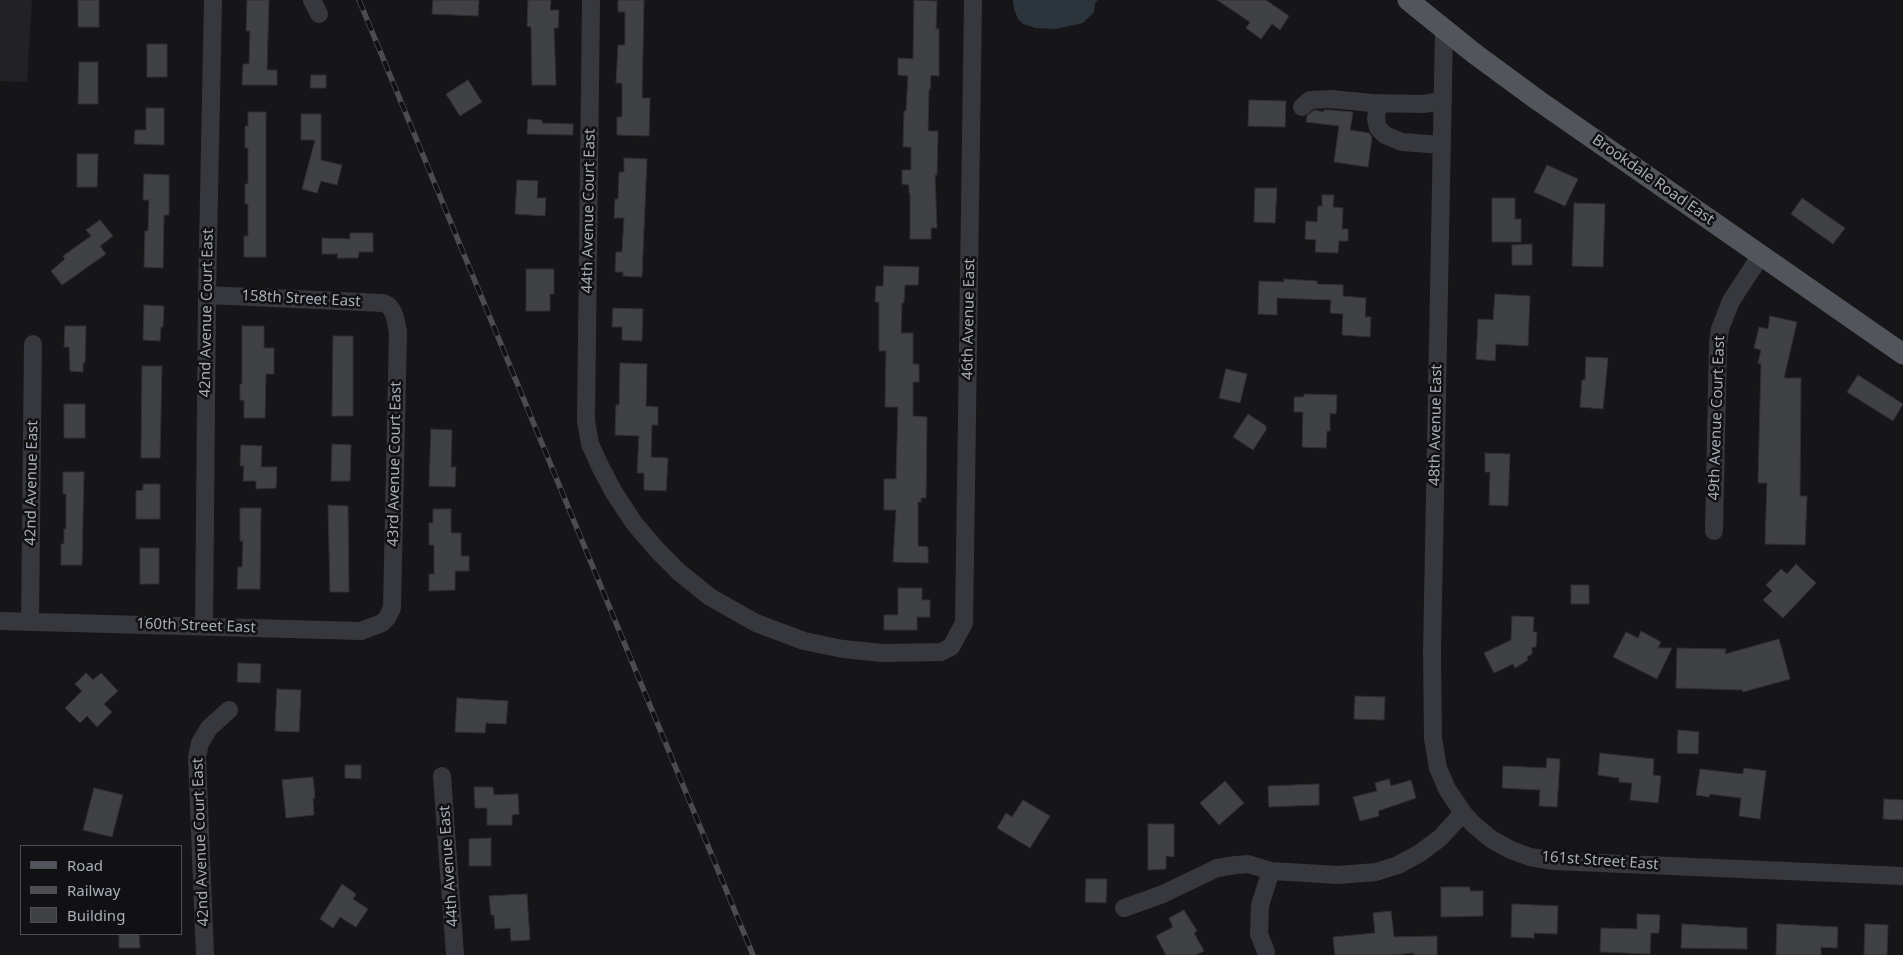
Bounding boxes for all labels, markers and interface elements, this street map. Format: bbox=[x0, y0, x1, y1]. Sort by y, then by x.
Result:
street label: 44th Avenue Court East bbox=[579, 128, 599, 294]
street label: Brookdale Road East bbox=[1588, 131, 1718, 229]
street label: 42nd Avenue Court East bbox=[197, 228, 217, 398]
street label: 46th Avenue East bbox=[959, 258, 979, 380]
street label: 158th Street East bbox=[241, 287, 361, 311]
street label: 49th Avenue Court East bbox=[1705, 335, 1729, 501]
street label: 48th Avenue East bbox=[1426, 364, 1446, 486]
street label: 43rd Avenue Court East bbox=[385, 381, 405, 547]
street label: 42nd Avenue East bbox=[22, 420, 42, 546]
street label: 160th Street East bbox=[136, 615, 256, 637]
street label: 42nd Avenue Court East bbox=[189, 757, 213, 927]
street label: 44th Avenue East bbox=[436, 805, 462, 927]
legend bbox=[20, 845, 182, 935]
street label: 161st Street East bbox=[1541, 848, 1659, 874]
text: Road bbox=[67, 855, 103, 875]
text: Railway bbox=[67, 880, 120, 900]
text: Building bbox=[67, 905, 125, 925]

